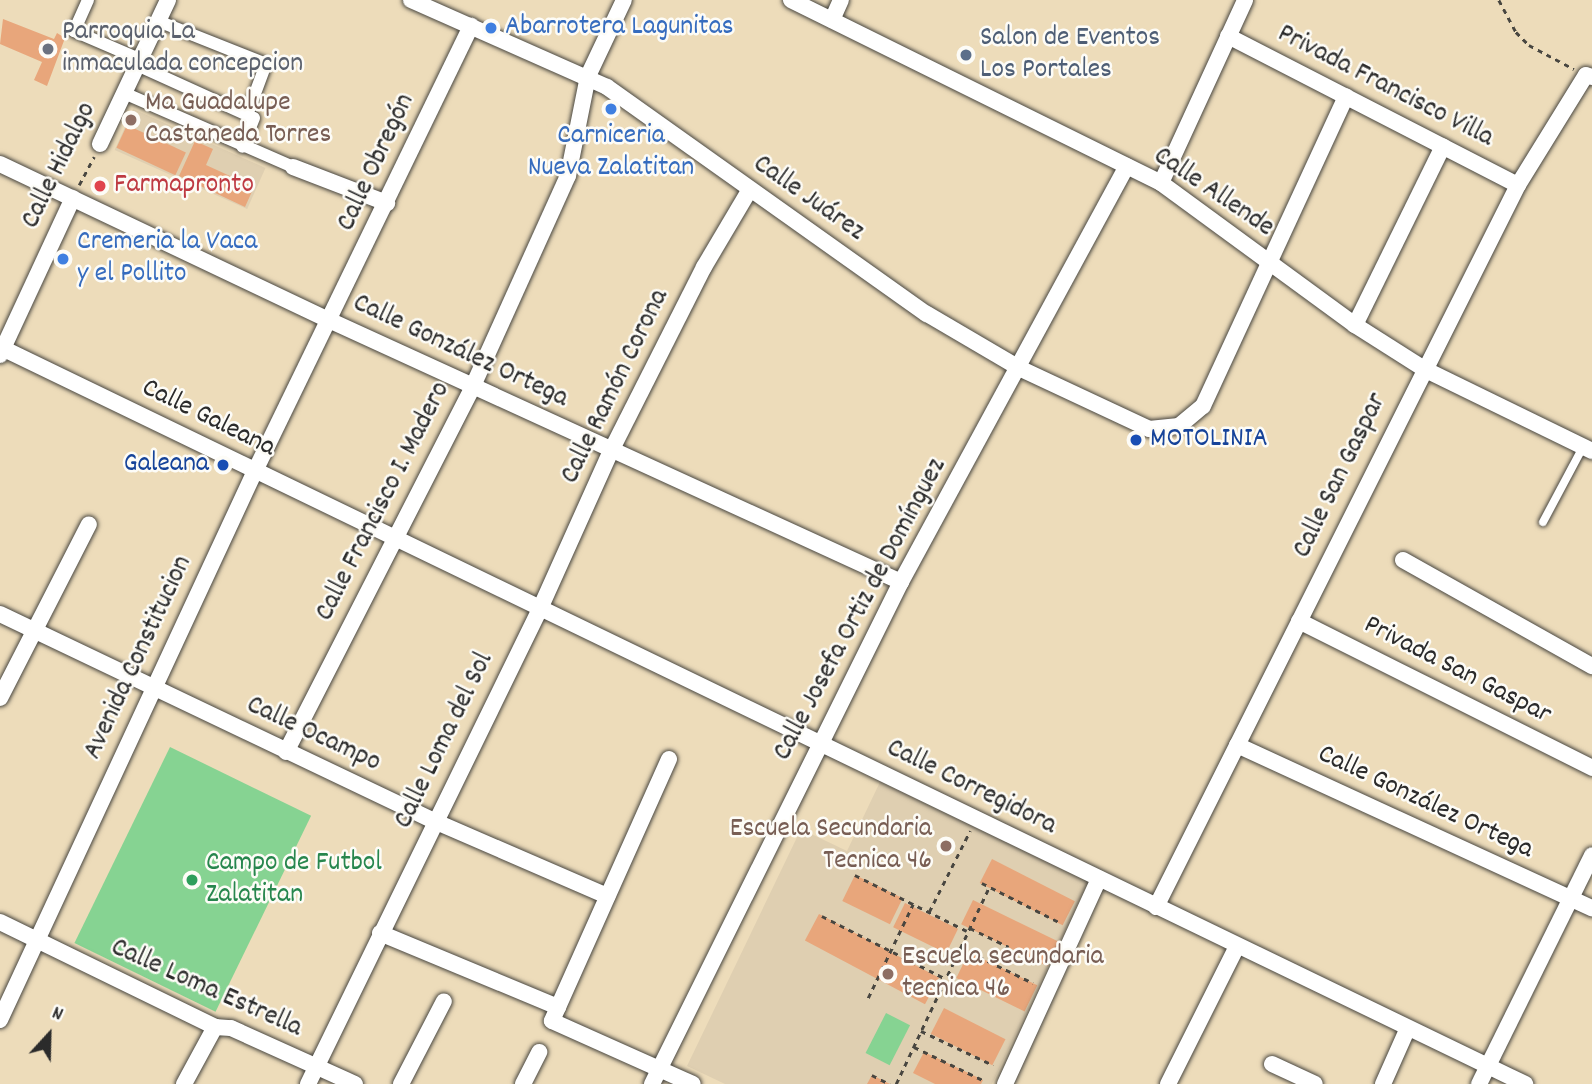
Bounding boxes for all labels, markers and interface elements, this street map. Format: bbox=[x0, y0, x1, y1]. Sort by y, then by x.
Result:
place label: Abarrotera Lagunitas bbox=[505, 11, 734, 45]
place label: Parroquia La inmaculada concepcion bbox=[62, 16, 303, 82]
street label: Privada Francisco Villa bbox=[1271, 18, 1499, 156]
marker: Abarrotera Lagunitas bbox=[483, 20, 499, 36]
place label: Salon de Eventos Los Portales bbox=[980, 22, 1160, 88]
marker: Parroquia La inmaculada concepcion bbox=[40, 41, 56, 57]
marker: Salon de Eventos Los Portales bbox=[958, 47, 974, 63]
place label: Ma Guadalupe Castaneda Torres bbox=[145, 87, 331, 153]
street label: Calle Obregón bbox=[331, 89, 423, 237]
street label: Calle Hidalgo bbox=[15, 97, 105, 235]
marker: Carniceria Nueva Zalatitan bbox=[603, 101, 619, 117]
marker: Ma Guadalupe Castaneda Torres bbox=[123, 112, 139, 128]
place label: Carniceria Nueva Zalatitan bbox=[528, 120, 694, 186]
street label: Calle Allende bbox=[1146, 140, 1280, 246]
street label: Calle Juárez bbox=[746, 148, 870, 250]
place label: Farmapronto bbox=[114, 169, 254, 203]
marker: Farmapronto bbox=[92, 178, 108, 194]
place label: Cremeria la Vaca y el Pollito bbox=[77, 226, 257, 292]
marker: Cremeria la Vaca y el Pollito bbox=[55, 251, 71, 267]
street label: Calle Ramón Corona bbox=[554, 284, 678, 490]
street label: Calle González Ortega bbox=[347, 287, 573, 417]
street label: Calle Galeana bbox=[136, 372, 280, 466]
street label: Calle Francisco I. Madero bbox=[309, 377, 459, 627]
street label: Calle San Gaspar bbox=[1287, 388, 1395, 564]
place label: MOTOLINIA bbox=[1150, 423, 1268, 457]
marker: MOTOLINIA bbox=[1128, 432, 1144, 448]
place label: Galeana bbox=[124, 448, 209, 482]
street label: Calle Josefa Ortiz de Domínguez bbox=[767, 453, 955, 767]
marker: Galeana bbox=[215, 457, 231, 473]
street label: Avenida Constitucion bbox=[77, 551, 201, 765]
street label: Privada San Gaspar bbox=[1358, 609, 1556, 733]
street label: Calle Loma del Sol bbox=[388, 647, 502, 835]
street label: Calle Ocampo bbox=[241, 689, 385, 781]
street label: Calle Corregidora bbox=[881, 732, 1061, 844]
street label: Calle González Ortega bbox=[1312, 738, 1538, 868]
place label: Escuela Secundaria Tecnica 46 bbox=[730, 813, 932, 879]
marker: Escuela Secundaria Tecnica 46 bbox=[938, 838, 954, 854]
place label: Campo de Futbol Zalatitan bbox=[206, 847, 382, 913]
marker: Campo de Futbol Zalatitan bbox=[184, 872, 200, 888]
street label: Calle Loma Estrella bbox=[105, 932, 307, 1046]
place label: Escuela secundaria tecnica 46 bbox=[902, 941, 1104, 1007]
marker: Escuela secundaria tecnica 46 bbox=[880, 966, 896, 982]
north arrow bbox=[14, 1000, 84, 1070]
text: N bbox=[48, 1001, 66, 1029]

